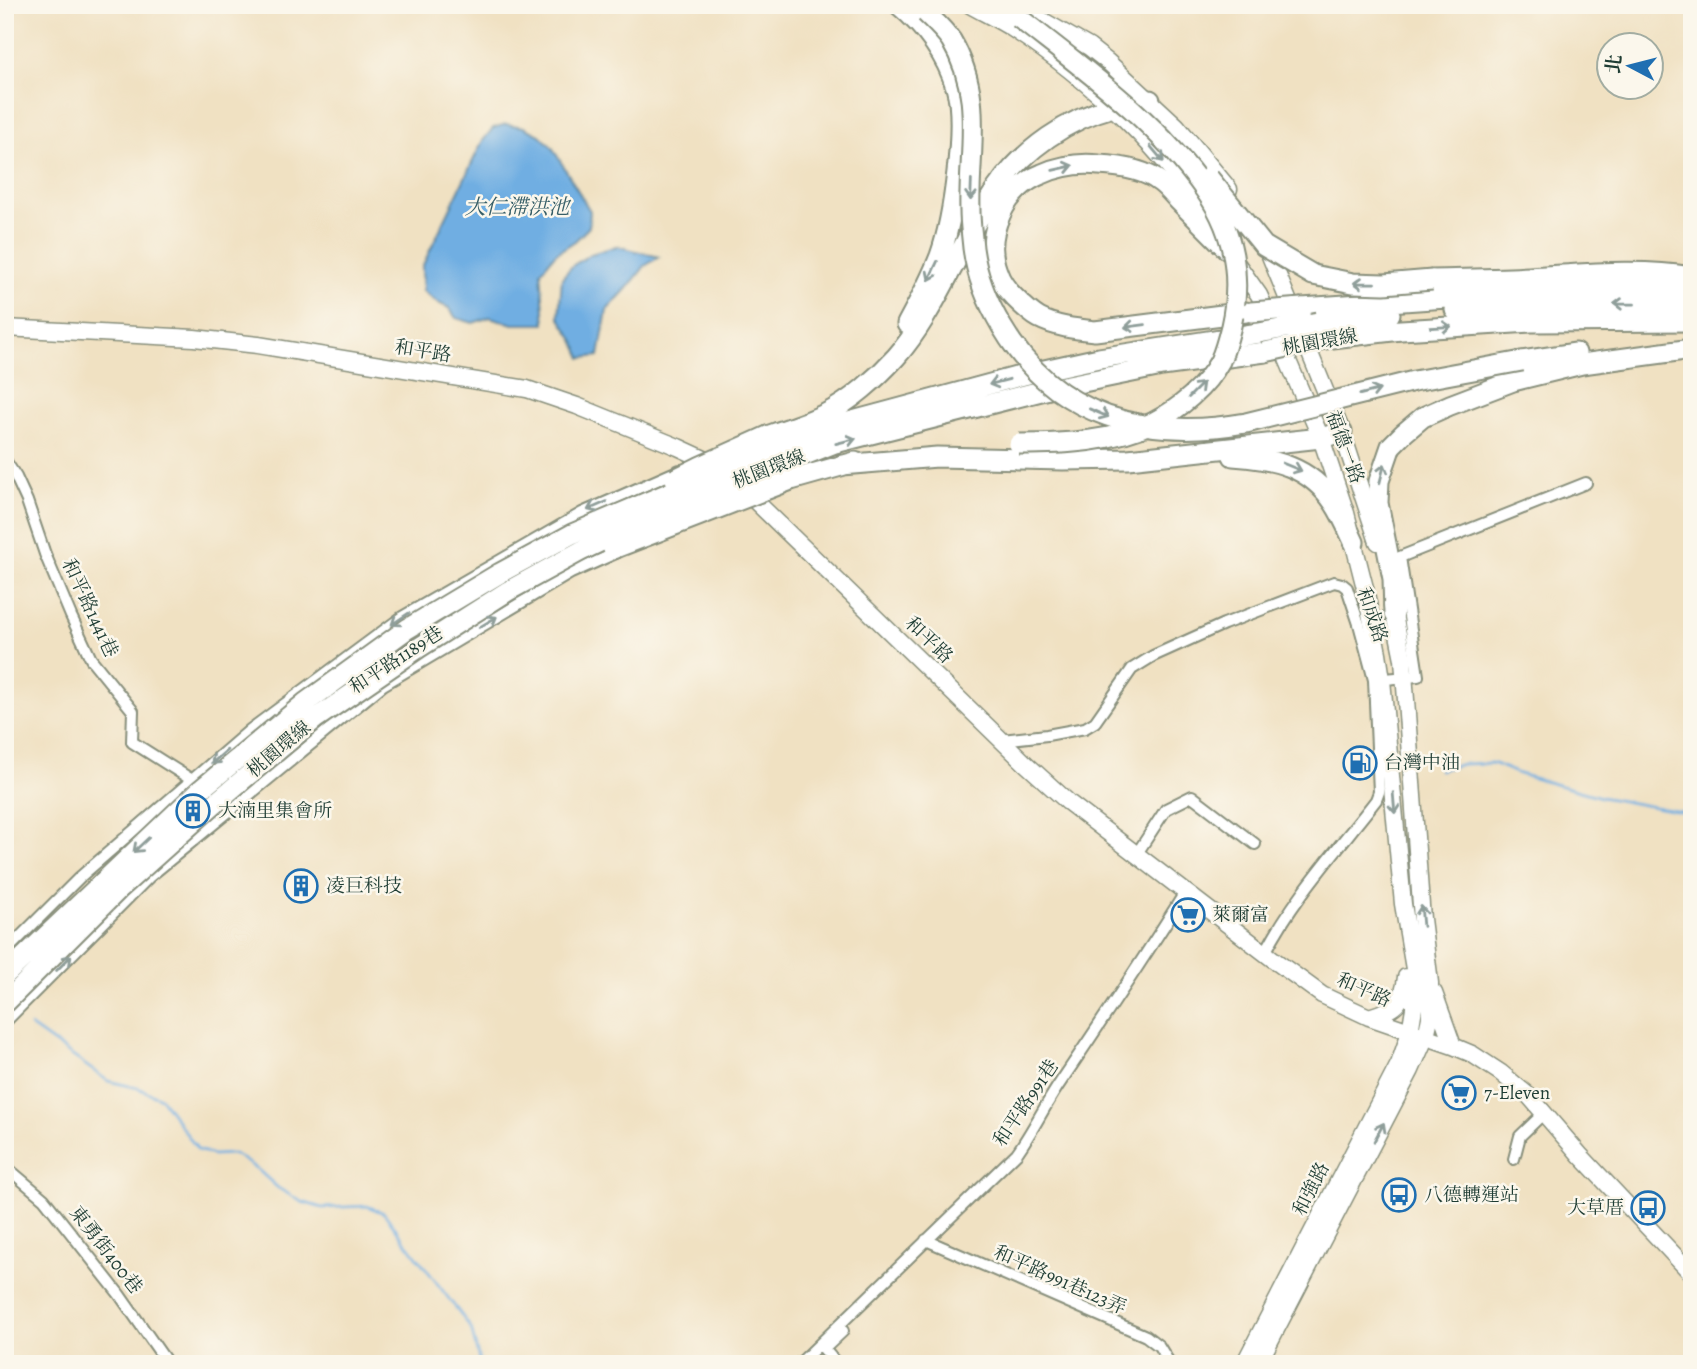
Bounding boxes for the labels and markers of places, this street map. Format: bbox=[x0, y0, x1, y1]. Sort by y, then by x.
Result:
fuel station icon: 台灣中油 bbox=[1341, 744, 1379, 782]
place label: 台灣中油 bbox=[1384, 750, 1460, 776]
building icon: 大湳里集會所 bbox=[174, 792, 212, 830]
place label: 大湳里集會所 bbox=[218, 798, 332, 824]
building icon: 凌巨科技 bbox=[282, 867, 320, 905]
place label: 凌巨科技 bbox=[326, 873, 402, 899]
supermarket icon: 萊爾富 bbox=[1169, 896, 1207, 934]
place label: 萊爾富 bbox=[1212, 902, 1269, 928]
supermarket icon: 7-Eleven bbox=[1440, 1074, 1478, 1112]
place label: 7-Eleven bbox=[1484, 1080, 1550, 1106]
bus stop icon: 八德轉運站 bbox=[1380, 1176, 1418, 1214]
place label: 八德轉運站 bbox=[1424, 1182, 1519, 1208]
bus stop icon: 大草厝 bbox=[1629, 1189, 1667, 1227]
place label: 大草厝 bbox=[1567, 1195, 1624, 1221]

